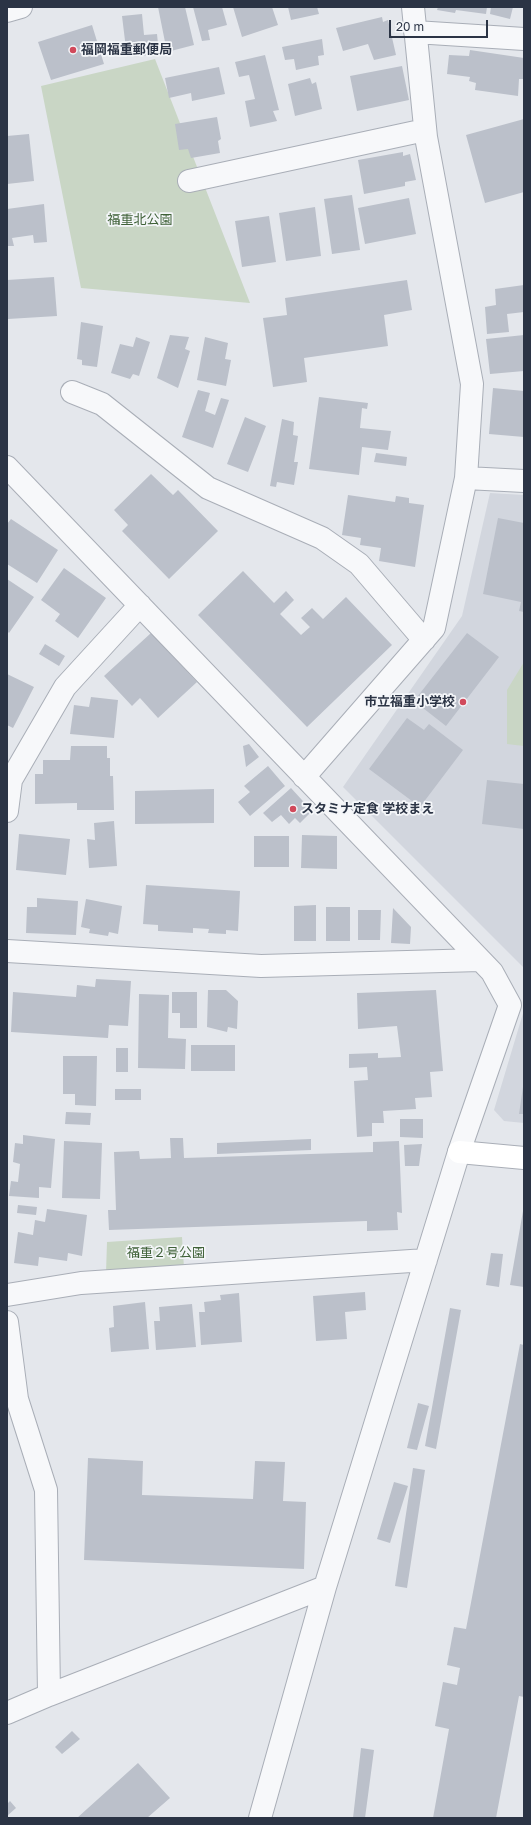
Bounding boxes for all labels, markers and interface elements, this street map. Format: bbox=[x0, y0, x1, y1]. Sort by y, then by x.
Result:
scale bar bbox=[391, 12, 490, 38]
text: 20 m bbox=[396, 19, 424, 34]
place label: 福岡福重郵便局 bbox=[81, 42, 172, 58]
marker: 福岡福重郵便局 bbox=[68, 45, 78, 55]
park label: 福重北公園 bbox=[108, 212, 172, 228]
place label: 市立福重小学校 bbox=[364, 694, 455, 710]
marker: 市立福重小学校 bbox=[458, 697, 468, 707]
place label: スタミナ定食 学校まえ bbox=[301, 801, 434, 817]
marker: スタミナ定食 学校まえ bbox=[288, 804, 298, 814]
park label: 福重２号公園 bbox=[127, 1245, 205, 1261]

